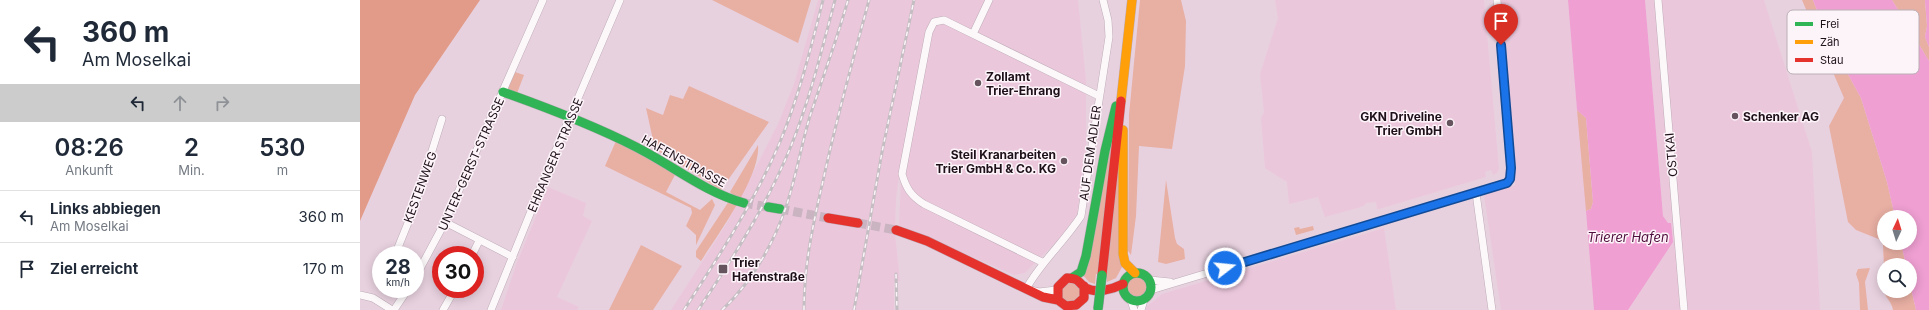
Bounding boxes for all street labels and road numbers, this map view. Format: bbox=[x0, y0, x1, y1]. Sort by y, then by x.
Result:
street label: UNTER-GERST-STRASSE bbox=[435, 95, 507, 233]
street label: EHRANGER STRASSE bbox=[524, 96, 586, 214]
street label: AUF DEM ADLER bbox=[1076, 104, 1104, 202]
street label: HAFENSTRASSE bbox=[639, 132, 729, 190]
street label: OSTKAI bbox=[1662, 132, 1680, 178]
street label: KESTENWEG bbox=[400, 149, 440, 225]

